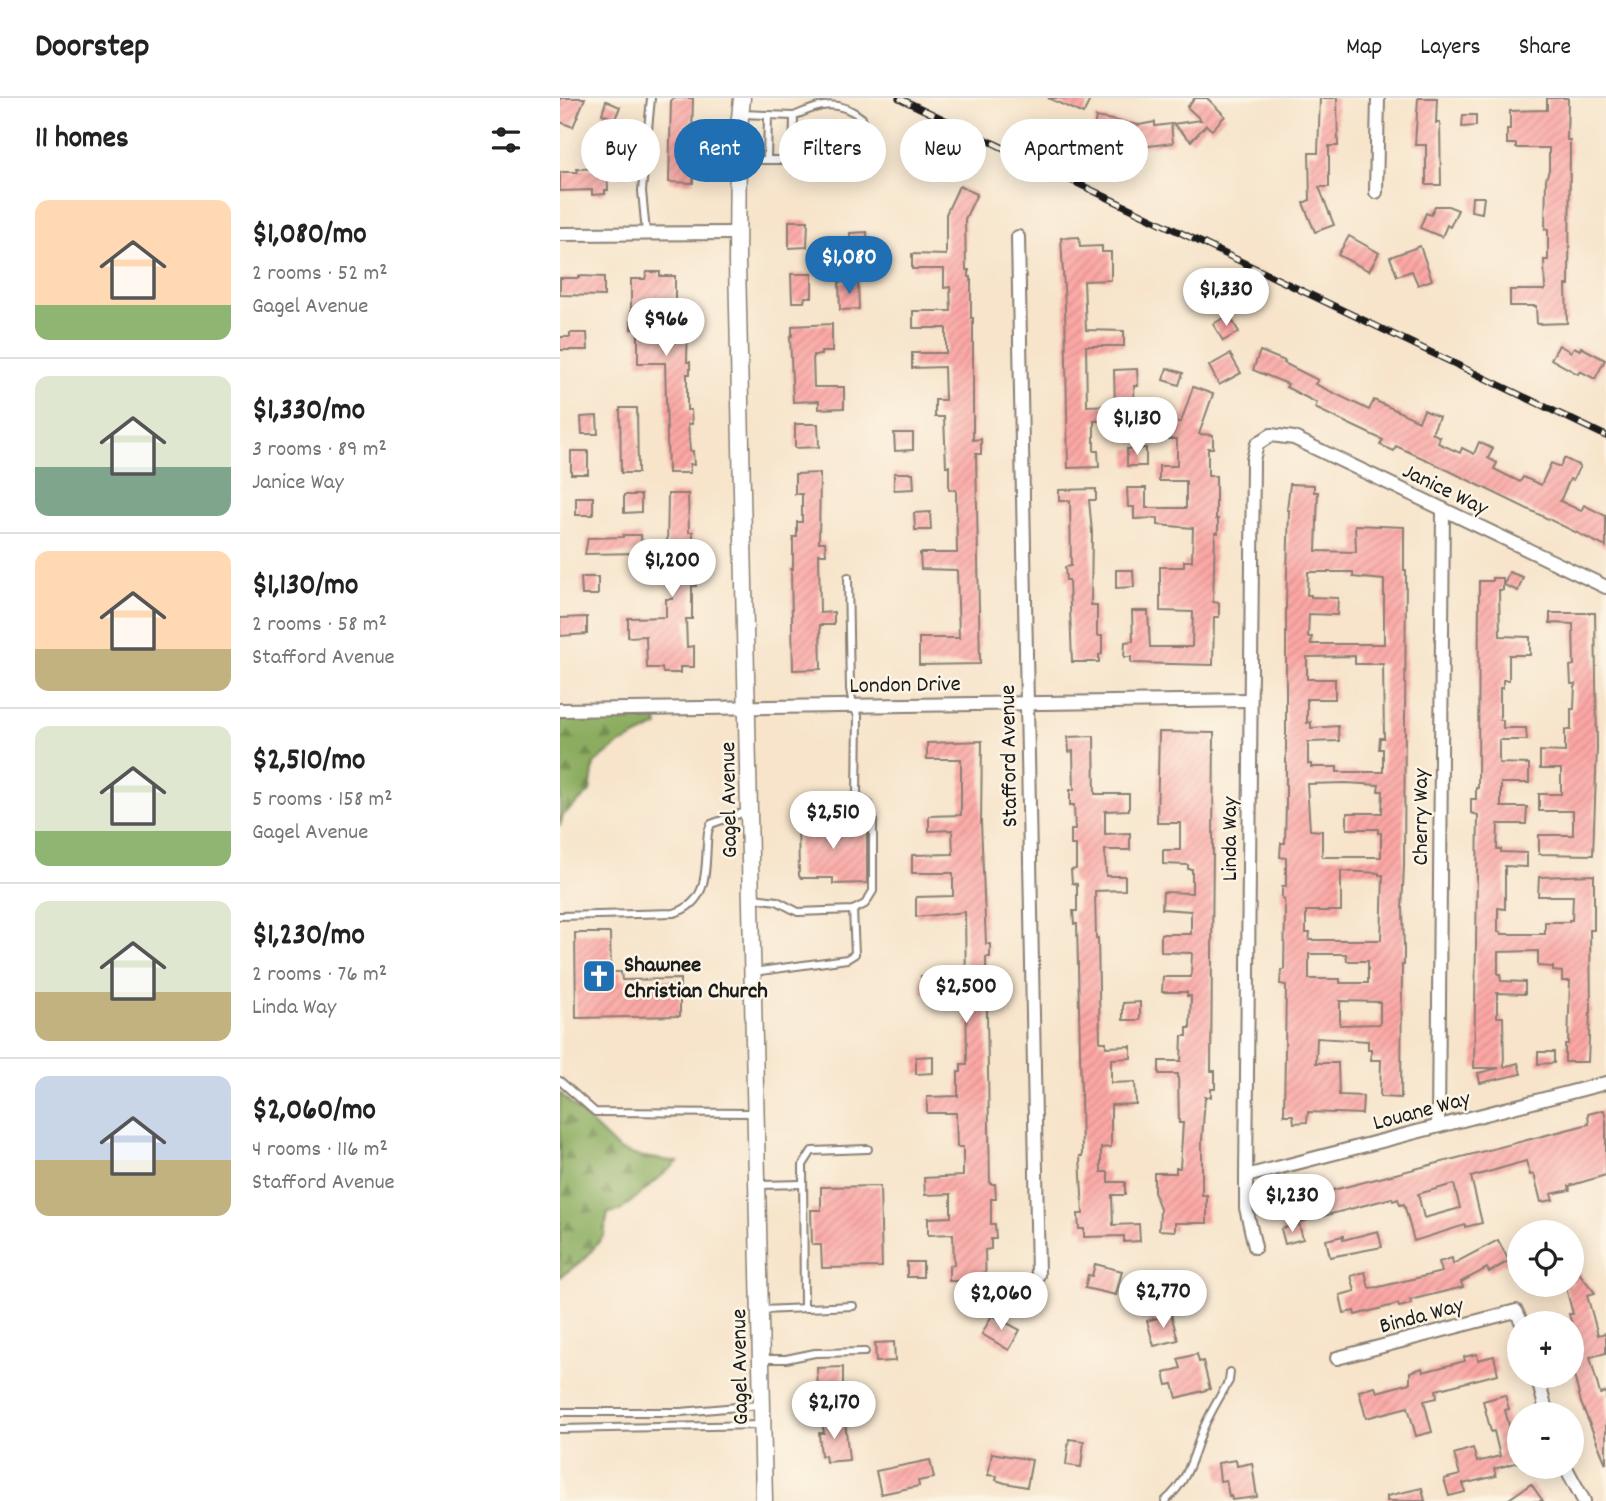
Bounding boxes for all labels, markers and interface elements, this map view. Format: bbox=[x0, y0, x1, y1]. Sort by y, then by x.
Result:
text: Doorstep bbox=[35, 25, 149, 72]
text: Map bbox=[1346, 31, 1382, 65]
text: Layers bbox=[1420, 31, 1481, 65]
text: Share bbox=[1519, 31, 1571, 65]
text: 11 homes bbox=[35, 119, 129, 162]
chip: Buy bbox=[581, 119, 660, 182]
chip: Rent bbox=[674, 119, 765, 182]
chip: Filters bbox=[779, 119, 886, 182]
chip: New bbox=[900, 119, 986, 182]
chip: Apartment bbox=[1000, 119, 1148, 182]
icon: filters bbox=[487, 121, 525, 159]
text: $1,080/mo bbox=[252, 215, 367, 258]
icon: home bbox=[91, 228, 175, 312]
pin: $1,080 bbox=[792, 236, 906, 296]
text: $1,080 bbox=[821, 242, 877, 275]
text: 2 rooms · 52 m² bbox=[252, 258, 388, 291]
pin: $1,330 bbox=[1169, 268, 1283, 328]
text: $1,330 bbox=[1199, 274, 1253, 307]
text: Gagel Avenue bbox=[252, 291, 368, 324]
pin: $966 bbox=[625, 299, 707, 358]
text: $966 bbox=[644, 304, 688, 337]
text: $1,330/mo bbox=[252, 391, 365, 434]
pin: $1,130 bbox=[1080, 398, 1194, 457]
text: $1,130 bbox=[1113, 403, 1161, 436]
icon: home bbox=[91, 404, 175, 488]
text: 3 rooms · 89 m² bbox=[252, 434, 387, 467]
street label: Janice Way bbox=[1396, 456, 1494, 526]
text: Janice Way bbox=[252, 467, 344, 500]
pin: $1,200 bbox=[615, 540, 729, 599]
text: $1,200 bbox=[644, 545, 700, 578]
text: $1,130/mo bbox=[252, 566, 358, 609]
icon: home bbox=[91, 579, 175, 663]
text: 2 rooms · 58 m² bbox=[252, 609, 387, 642]
text: Stafford Avenue bbox=[252, 642, 395, 675]
street label: London Drive bbox=[849, 669, 961, 704]
street label: Stafford Avenue bbox=[993, 684, 1028, 828]
text: $2,510/mo bbox=[252, 741, 365, 784]
street label: Gagel Avenue bbox=[713, 742, 748, 858]
icon: home bbox=[91, 754, 175, 838]
street label: Cherry Way bbox=[1406, 768, 1439, 865]
text: 5 rooms · 158 m² bbox=[252, 784, 393, 817]
pin: $2,510 bbox=[776, 792, 890, 851]
street label: Linda Way bbox=[1215, 796, 1248, 881]
text: $2,510 bbox=[806, 797, 860, 830]
text: Gagel Avenue bbox=[252, 817, 368, 850]
text: $1,230/mo bbox=[252, 916, 365, 959]
icon: home bbox=[91, 929, 175, 1013]
place label: Shawnee Christian Church bbox=[624, 950, 768, 1009]
church icon: Shawnee Christian Church bbox=[580, 957, 618, 995]
text: 2 rooms · 76 m² bbox=[252, 959, 387, 992]
pin: $2,500 bbox=[909, 965, 1023, 1025]
text: $2,500 bbox=[935, 971, 997, 1004]
text: Linda Way bbox=[252, 992, 336, 1025]
street label: Louane Way bbox=[1369, 1083, 1475, 1141]
text: $2,060/mo bbox=[252, 1091, 376, 1134]
icon: home bbox=[91, 1104, 175, 1188]
text: 4 rooms · 116 m² bbox=[252, 1134, 388, 1167]
text: Stafford Avenue bbox=[252, 1167, 395, 1200]
pin: $1,230 bbox=[1235, 1174, 1349, 1234]
text: $1,230 bbox=[1265, 1180, 1319, 1213]
map controls bbox=[1507, 1220, 1584, 1479]
button: locate bbox=[1507, 1220, 1584, 1297]
pin: $2,770 bbox=[1106, 1270, 1220, 1330]
pin: $2,060 bbox=[944, 1272, 1058, 1332]
text: $2,770 bbox=[1135, 1276, 1191, 1309]
text: $2,060 bbox=[970, 1278, 1032, 1311]
street label: Binda Way bbox=[1376, 1290, 1468, 1344]
street label: Gagel Avenue bbox=[724, 1309, 759, 1425]
button: + bbox=[1507, 1311, 1584, 1388]
pin: $2,170 bbox=[777, 1382, 891, 1441]
text: $2,170 bbox=[808, 1387, 860, 1420]
button: − bbox=[1507, 1402, 1584, 1479]

